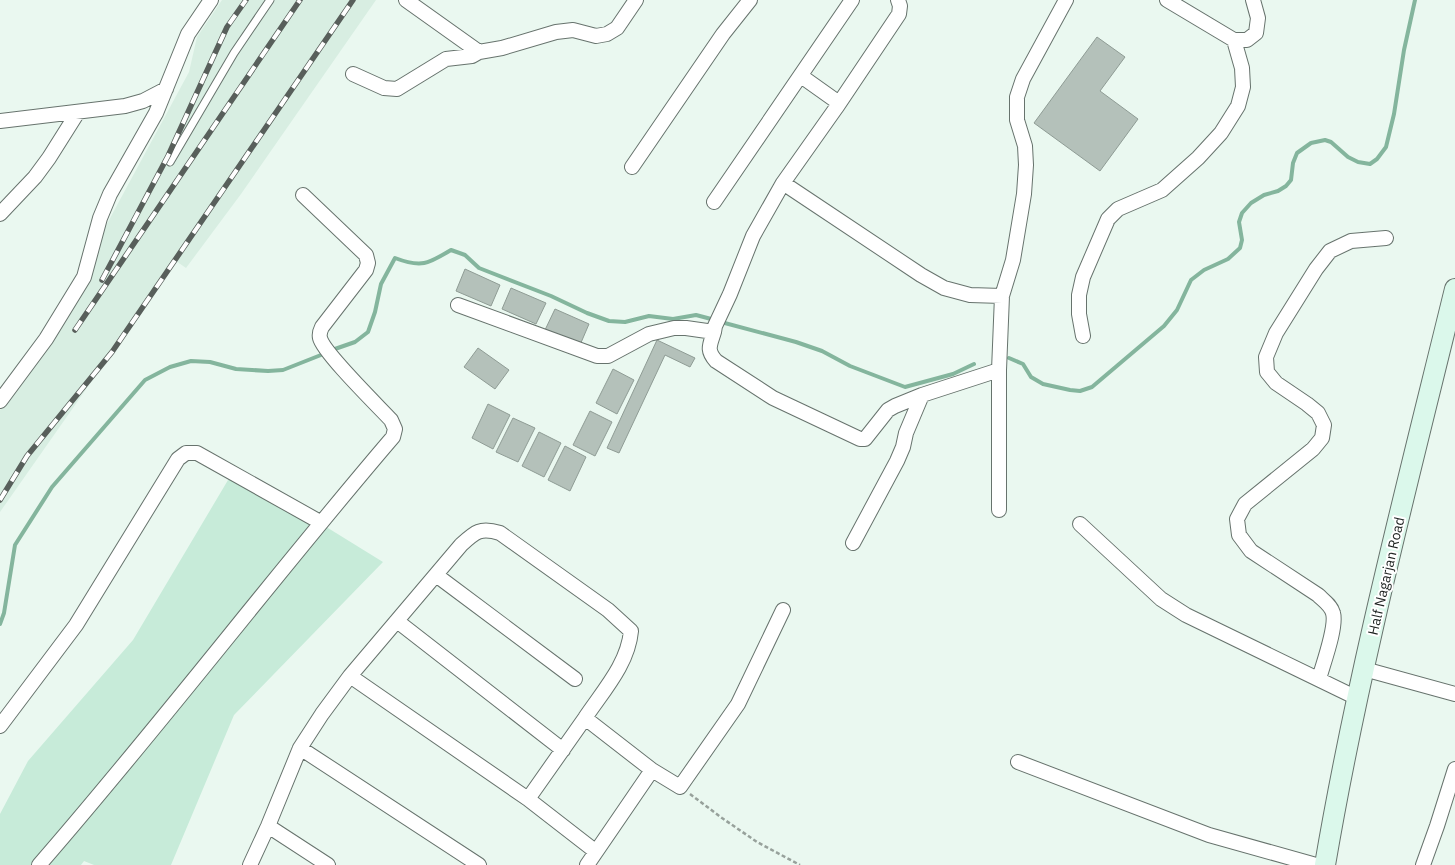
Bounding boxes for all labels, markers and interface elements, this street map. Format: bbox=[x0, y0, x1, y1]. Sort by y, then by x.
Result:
street label: Half Nagarjan Road bbox=[1364, 515, 1408, 637]

